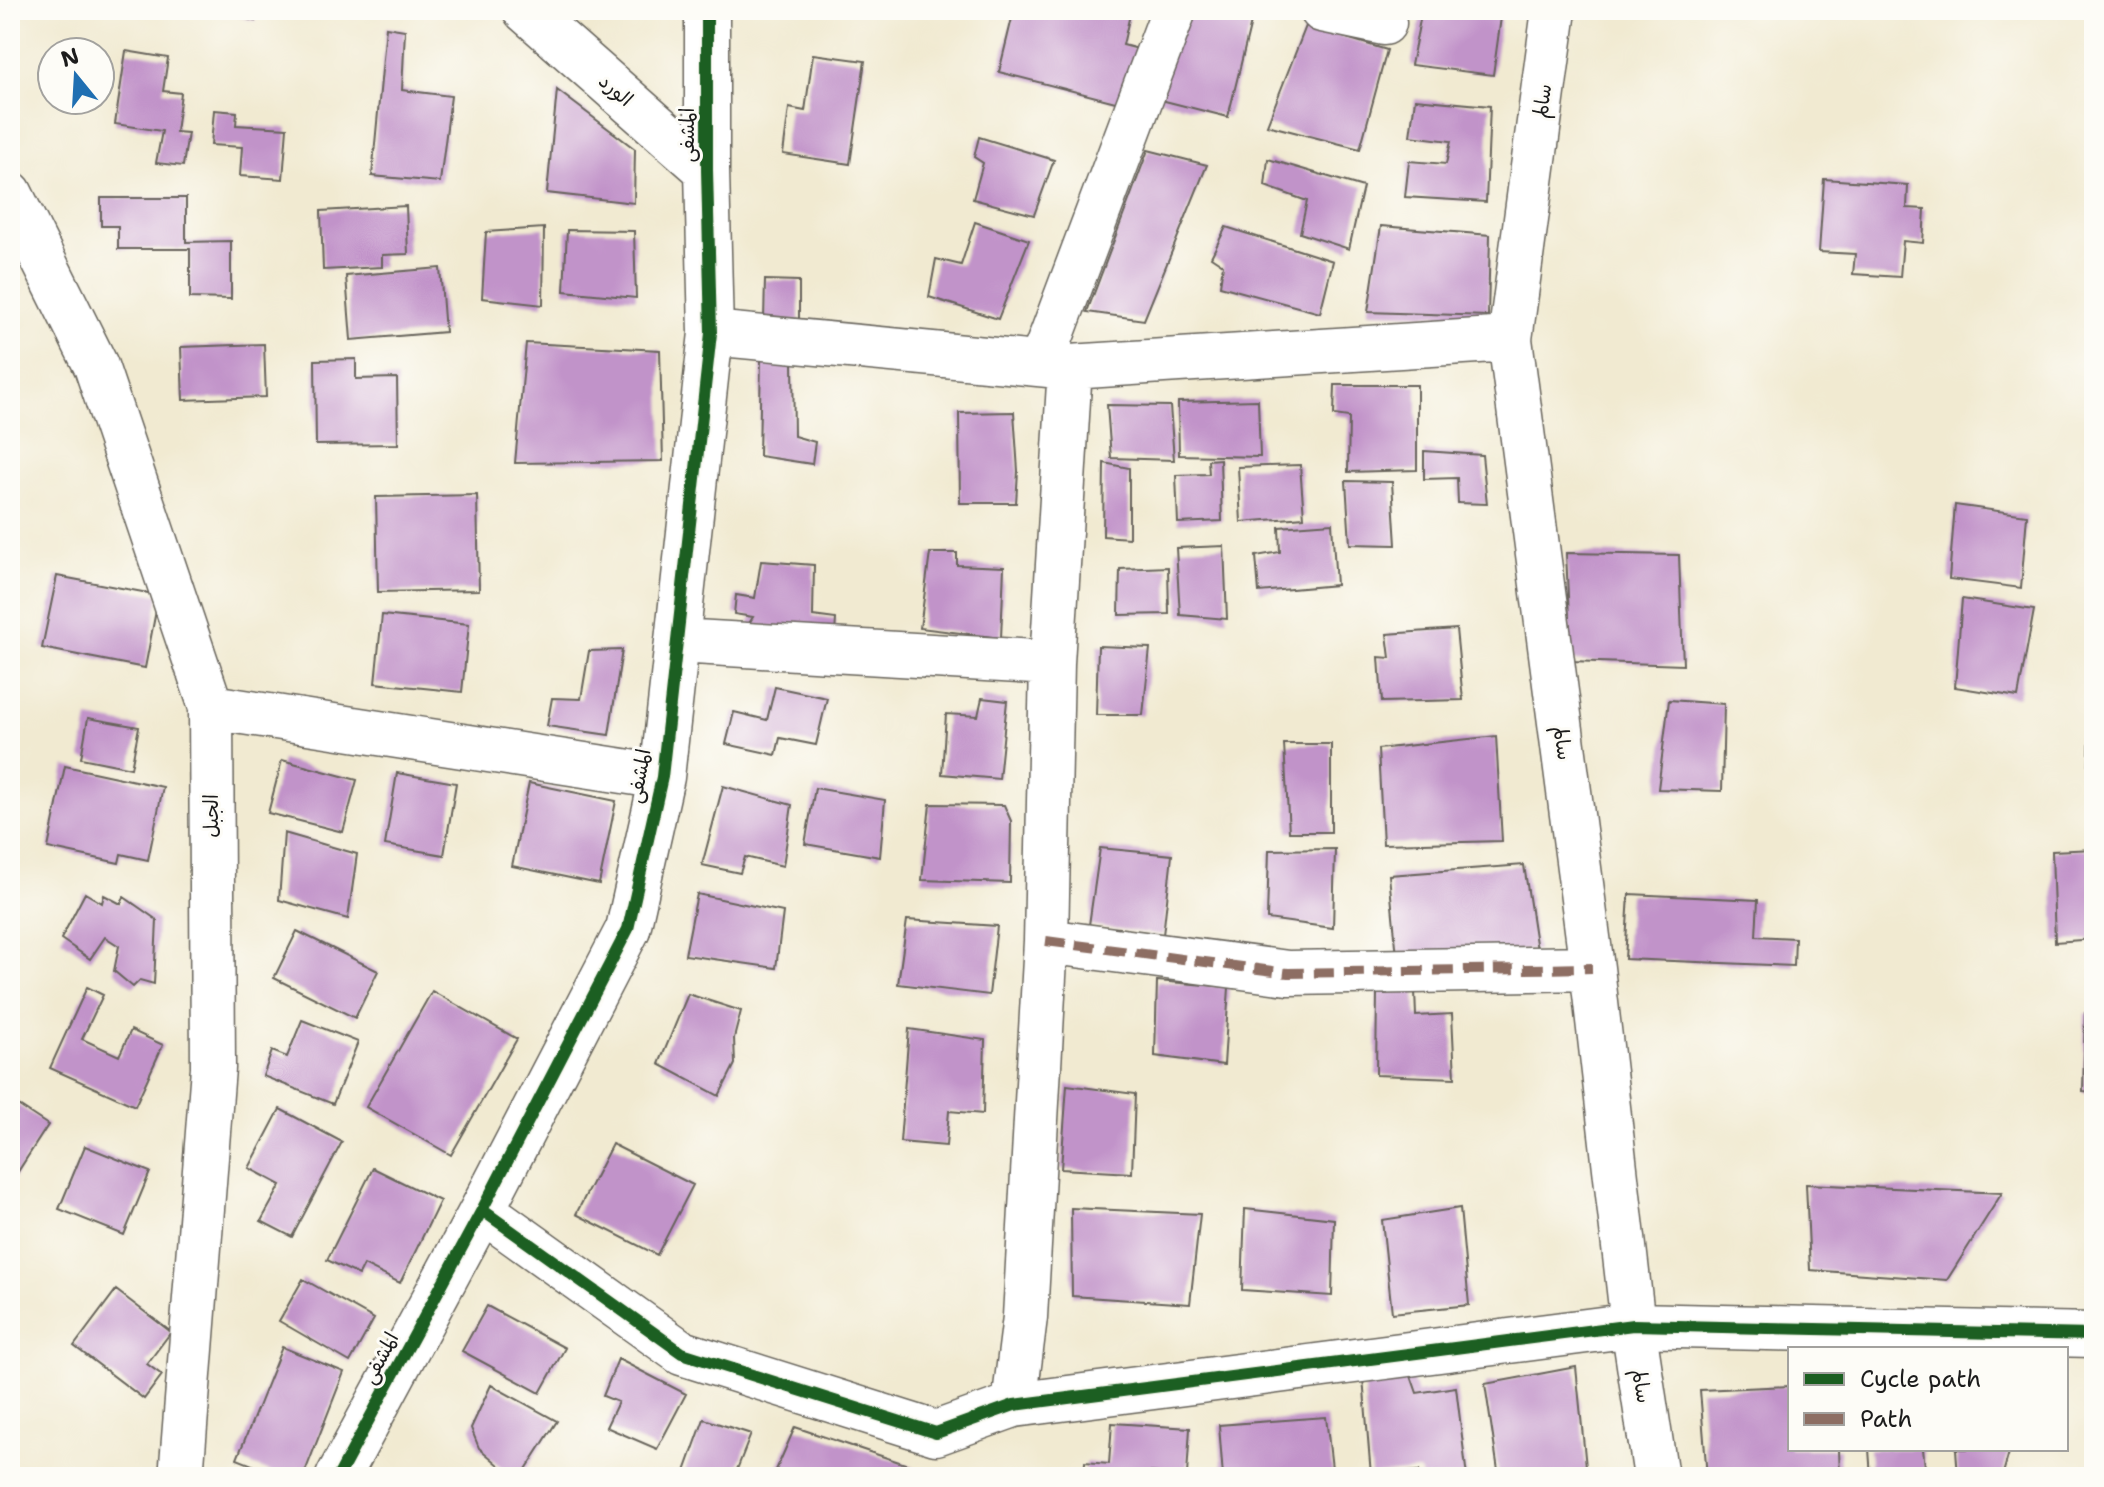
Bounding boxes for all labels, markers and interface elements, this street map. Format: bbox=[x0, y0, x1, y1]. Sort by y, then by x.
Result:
north arrow bbox=[36, 36, 116, 116]
text: N bbox=[57, 41, 83, 74]
street label: الورد bbox=[593, 68, 639, 112]
street label: سالم bbox=[1527, 82, 1559, 120]
street label: المشفى bbox=[674, 108, 700, 163]
street label: سالم bbox=[1546, 724, 1578, 762]
street label: المشفى bbox=[621, 747, 657, 805]
street label: الجبل bbox=[198, 794, 224, 838]
street label: المشفى bbox=[356, 1328, 404, 1388]
legend bbox=[1788, 1347, 2068, 1451]
text: Cycle path bbox=[1860, 1363, 1981, 1395]
street label: سالم bbox=[1624, 1367, 1658, 1405]
text: Path bbox=[1860, 1403, 1912, 1435]

